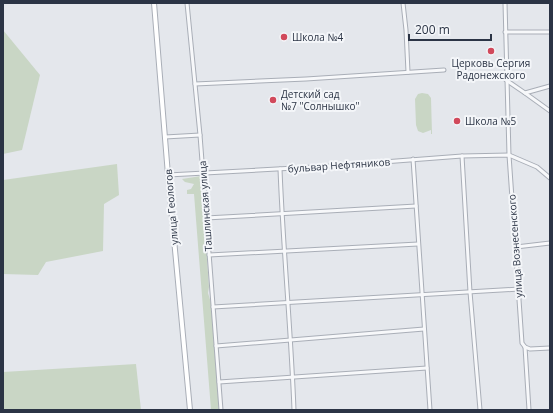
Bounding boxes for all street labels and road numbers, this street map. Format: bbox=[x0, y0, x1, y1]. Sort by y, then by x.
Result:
street label: бульвар Нефтяников bbox=[287, 154, 391, 176]
street label: Ташлинская улица bbox=[195, 160, 215, 252]
street label: улица Геологов bbox=[161, 168, 181, 246]
street label: улица Вознесенского bbox=[504, 194, 526, 298]

